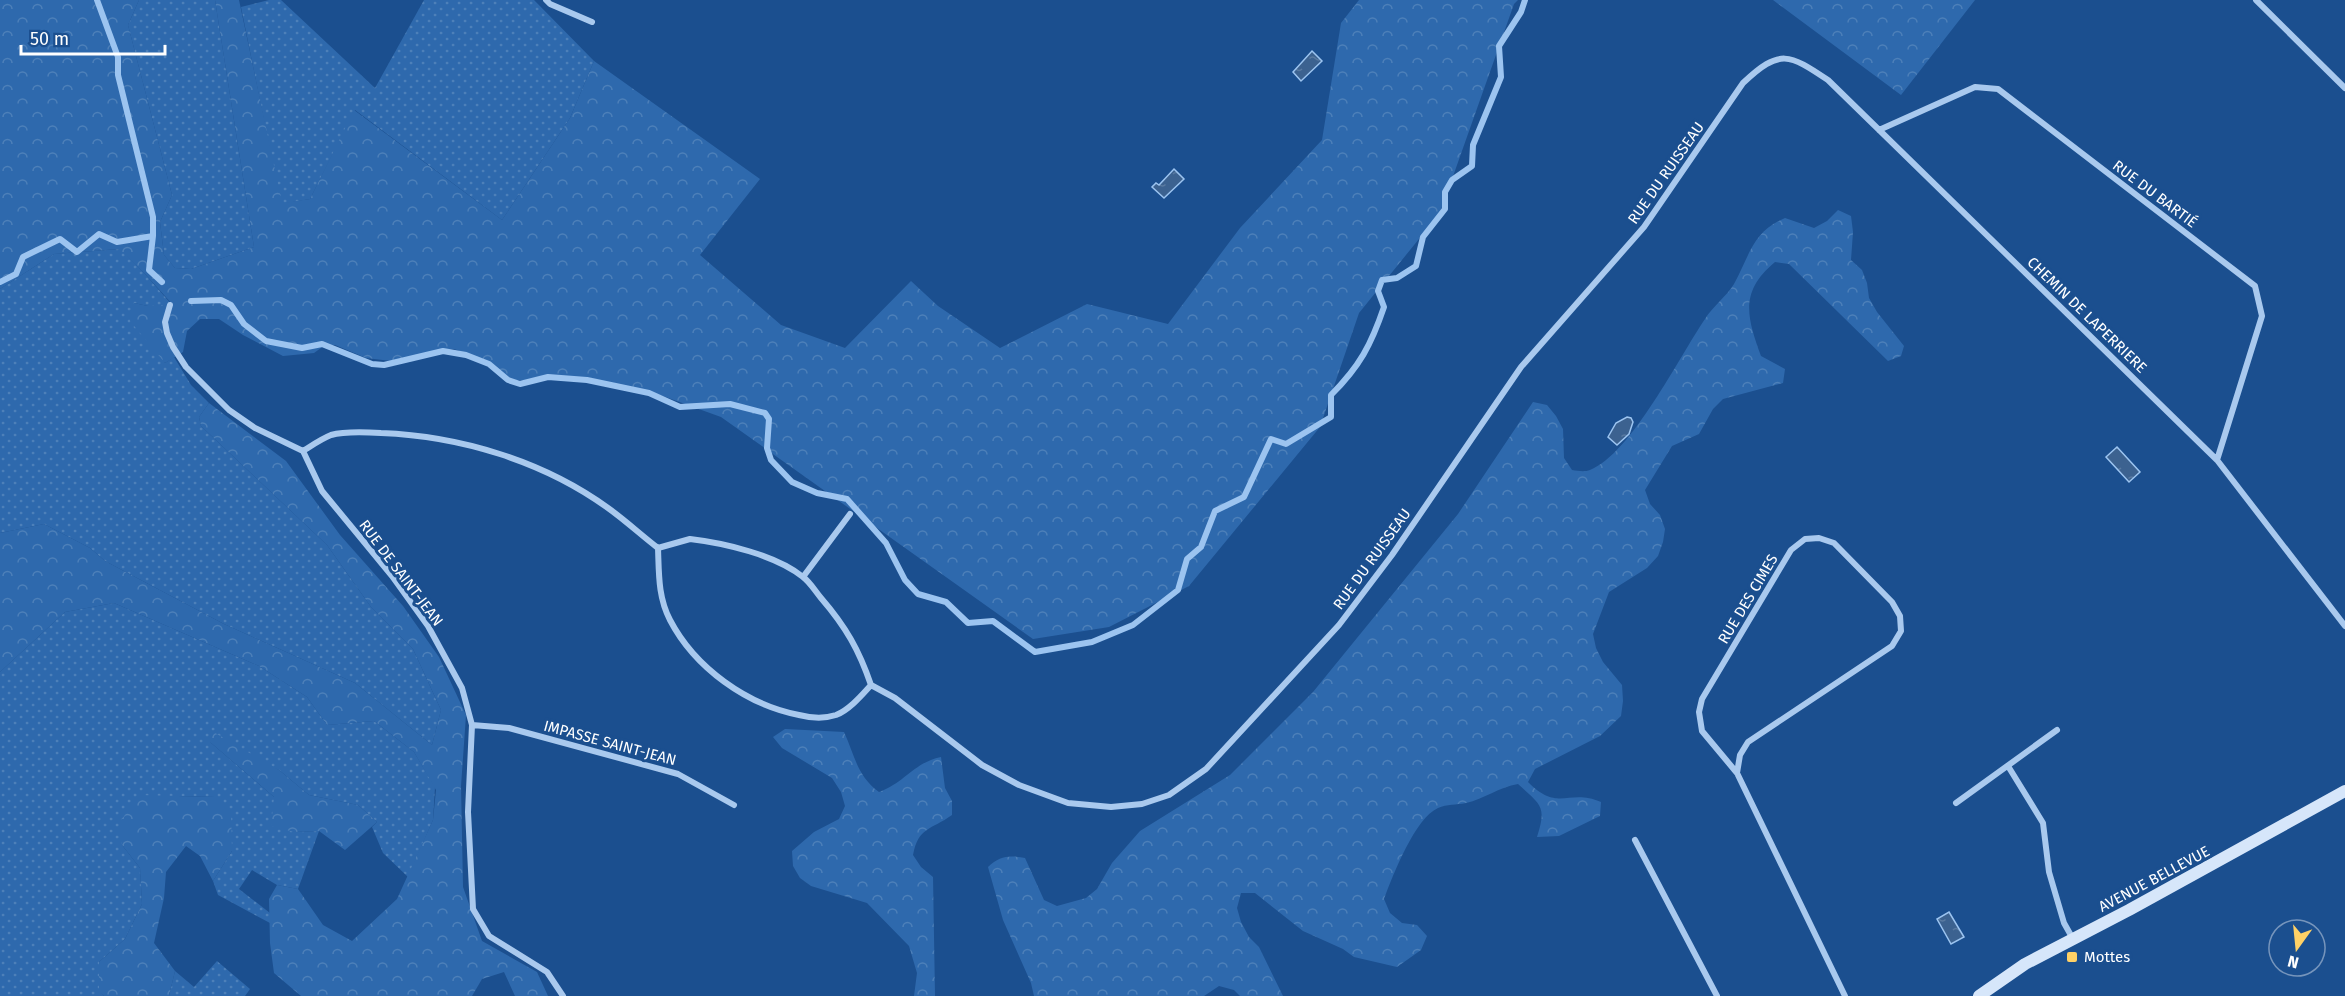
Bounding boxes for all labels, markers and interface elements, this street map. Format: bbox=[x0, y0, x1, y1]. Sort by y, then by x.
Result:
scale bar bbox=[21, 18, 165, 56]
text: 50 m bbox=[30, 28, 69, 50]
street label: RUE DU RUISSEAU bbox=[1624, 119, 1708, 227]
street label: RUE DU BARTIÉ bbox=[2109, 156, 2201, 232]
street label: CHEMIN DE LAPERRIERE bbox=[2024, 253, 2150, 377]
street label: RUE DU RUISSEAU bbox=[1329, 505, 1415, 613]
street label: RUE DE SAINT-JEAN bbox=[355, 516, 447, 630]
street label: RUE DES CIMES bbox=[1714, 551, 1782, 647]
street label: IMPASSE SAINT-JEAN bbox=[542, 717, 678, 769]
street label: AVENUE BELLEVUE bbox=[2095, 842, 2213, 916]
north arrow bbox=[2267, 918, 2327, 978]
place label: Mottes bbox=[2084, 948, 2130, 966]
marker: Mottes bbox=[2065, 950, 2079, 964]
text: N bbox=[2286, 951, 2301, 973]

